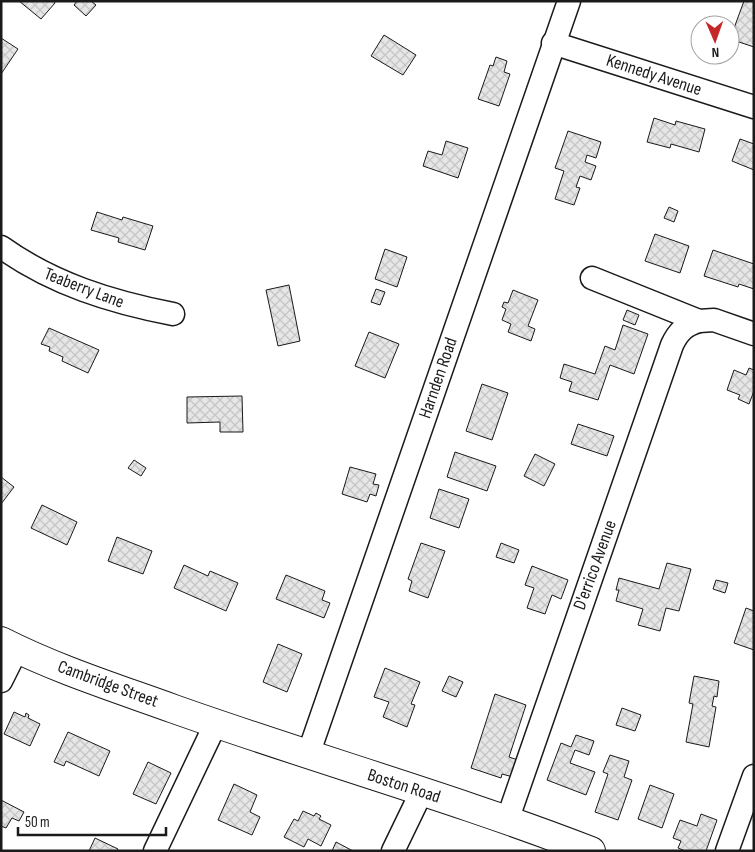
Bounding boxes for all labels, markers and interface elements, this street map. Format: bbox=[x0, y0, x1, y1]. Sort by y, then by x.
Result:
north arrow bbox=[690, 15, 740, 65]
text: N bbox=[711, 44, 719, 61]
street label: Kennedy Avenue bbox=[604, 50, 704, 100]
street label: Teaberry Lane bbox=[41, 263, 127, 313]
street label: Harnden Road bbox=[414, 335, 462, 421]
street label: D'errico Avenue bbox=[569, 517, 621, 613]
street label: Cambridge Street bbox=[55, 656, 162, 712]
street label: Boston Road bbox=[365, 764, 443, 808]
scale bar bbox=[18, 804, 165, 836]
text: 50 m bbox=[25, 813, 50, 832]

